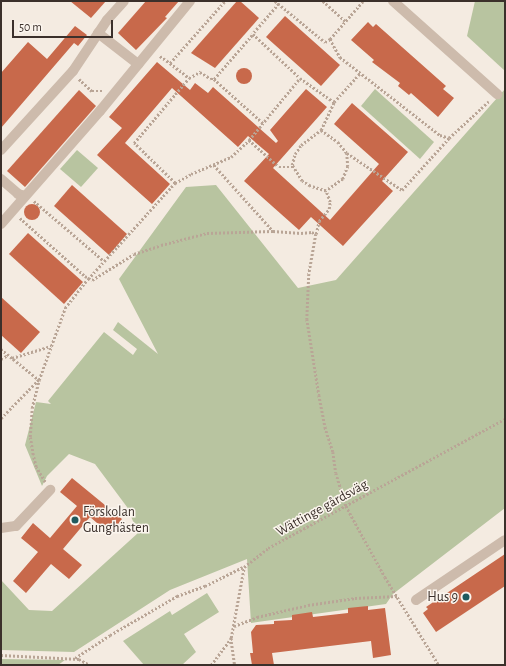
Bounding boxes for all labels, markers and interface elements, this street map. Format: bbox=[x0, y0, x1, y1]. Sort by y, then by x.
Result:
scale bar bbox=[14, 12, 115, 38]
text: 50 m bbox=[19, 21, 42, 33]
street label: Wättinge gårdsväg bbox=[273, 476, 371, 540]
place label: Förskolan Gunghästen bbox=[83, 504, 149, 536]
marker: Förskolan Gunghästen bbox=[70, 515, 80, 525]
place label: Hus 9 bbox=[427, 589, 458, 605]
marker: Hus 9 bbox=[461, 592, 471, 602]

